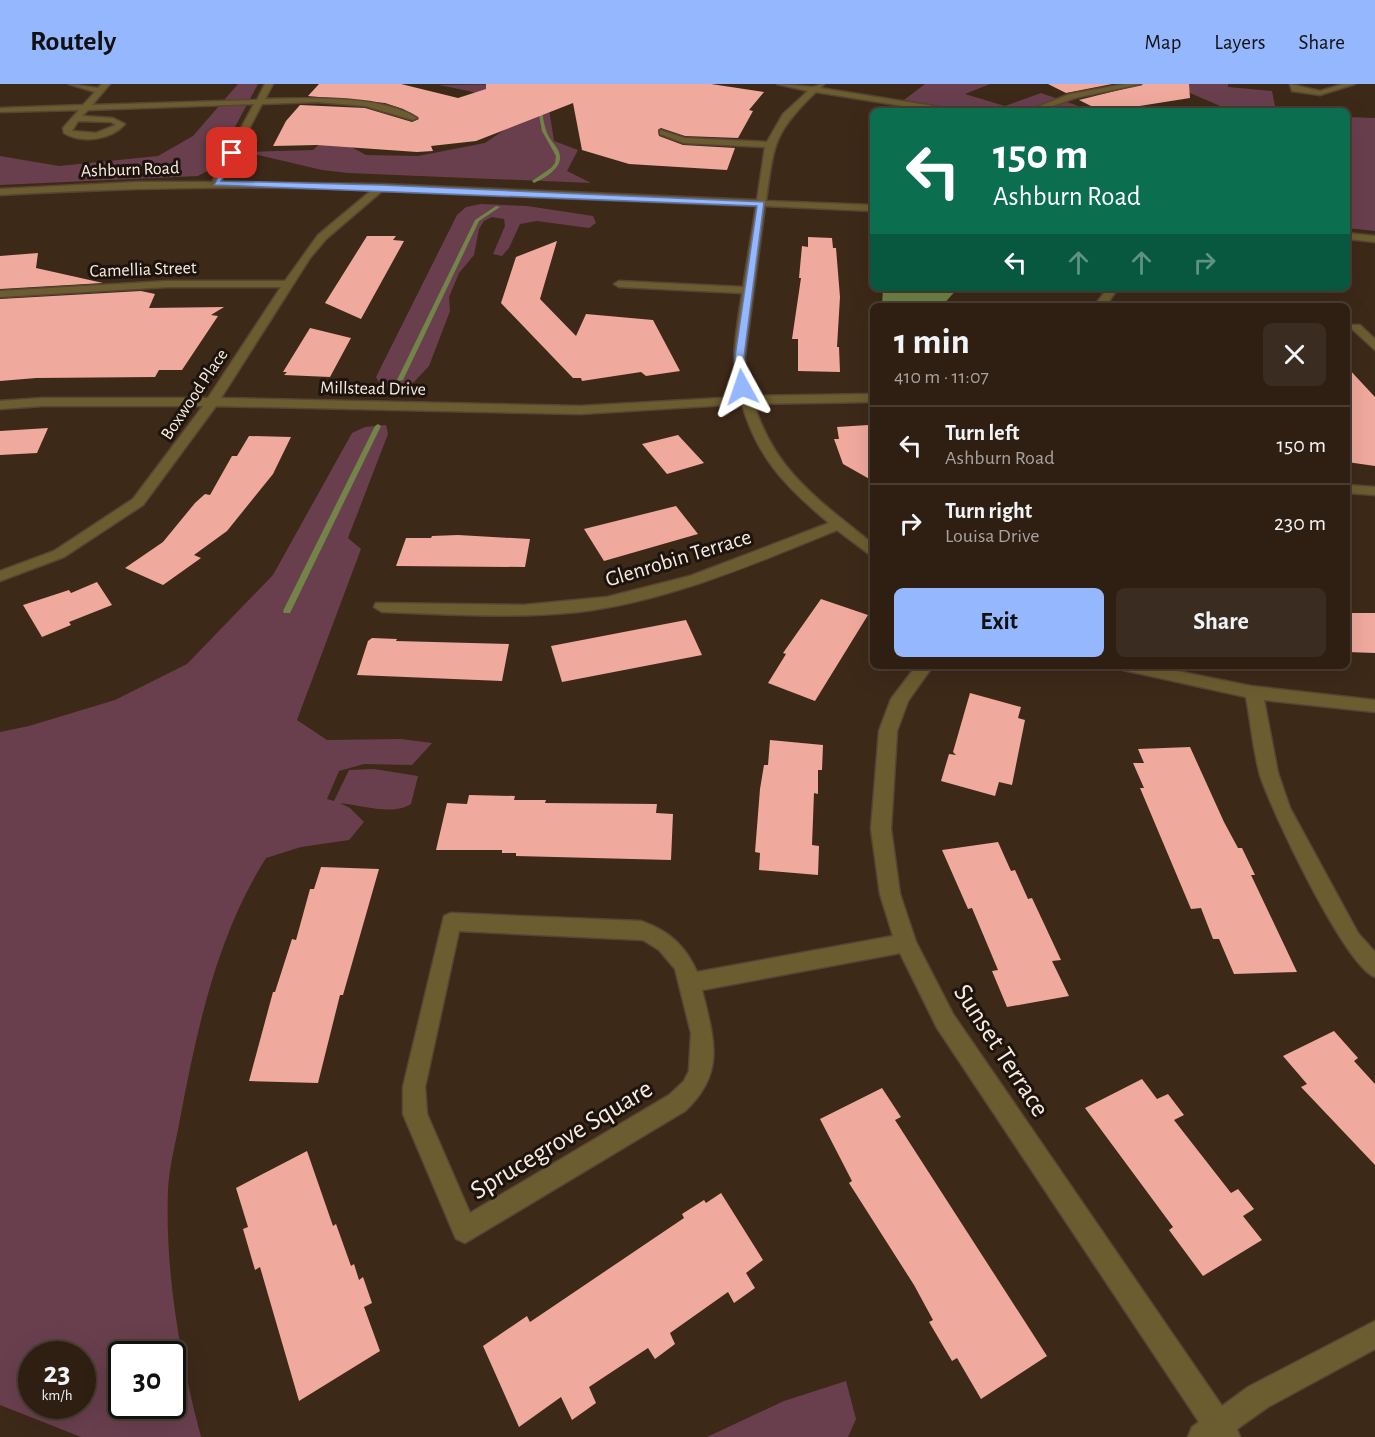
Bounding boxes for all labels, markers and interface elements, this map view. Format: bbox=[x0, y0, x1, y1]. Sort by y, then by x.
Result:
text: Routely bbox=[30, 28, 116, 56]
text: Map bbox=[1145, 32, 1181, 53]
text: Layers bbox=[1214, 32, 1265, 53]
text: Share bbox=[1298, 32, 1345, 53]
pin bbox=[206, 127, 257, 178]
icon: left bbox=[894, 132, 972, 210]
text: 150 m bbox=[993, 134, 1088, 176]
icon: arrive bbox=[215, 136, 248, 169]
street label: Ashburn Road bbox=[80, 159, 180, 181]
text: Ashburn Road bbox=[993, 183, 1141, 210]
icon: left bbox=[999, 246, 1032, 279]
icon: ahead bbox=[1062, 246, 1095, 279]
icon: ahead bbox=[1125, 246, 1158, 279]
icon: right bbox=[1188, 246, 1221, 279]
street label: Camellia Street bbox=[89, 259, 197, 281]
button: close bbox=[1263, 323, 1326, 386]
text: 1 min bbox=[894, 324, 970, 360]
street label: Boxwood Place bbox=[158, 346, 232, 443]
position arrow bbox=[710, 355, 774, 419]
text: 410 m · 11:07 bbox=[894, 367, 989, 387]
street label: Millstead Drive bbox=[320, 379, 426, 399]
text: Turn left bbox=[945, 422, 1019, 444]
icon: left bbox=[894, 429, 927, 462]
text: 150 m bbox=[1276, 434, 1326, 456]
text: Ashburn Road bbox=[945, 448, 1055, 468]
text: Turn right bbox=[945, 500, 1032, 522]
icon: right bbox=[894, 507, 927, 540]
text: 230 m bbox=[1274, 512, 1326, 534]
street label: Glenrobin Terrace bbox=[603, 525, 754, 591]
text: Louisa Drive bbox=[945, 526, 1039, 546]
button: Exit bbox=[894, 588, 1104, 657]
button: Share bbox=[1116, 588, 1326, 657]
street label: Sunset Terrace bbox=[949, 979, 1054, 1121]
street label: Sprucegrove Square bbox=[466, 1075, 657, 1204]
speed limit sign: 30 bbox=[108, 1341, 186, 1419]
text: 23 bbox=[43, 1358, 71, 1388]
text: km/h bbox=[42, 1388, 72, 1403]

